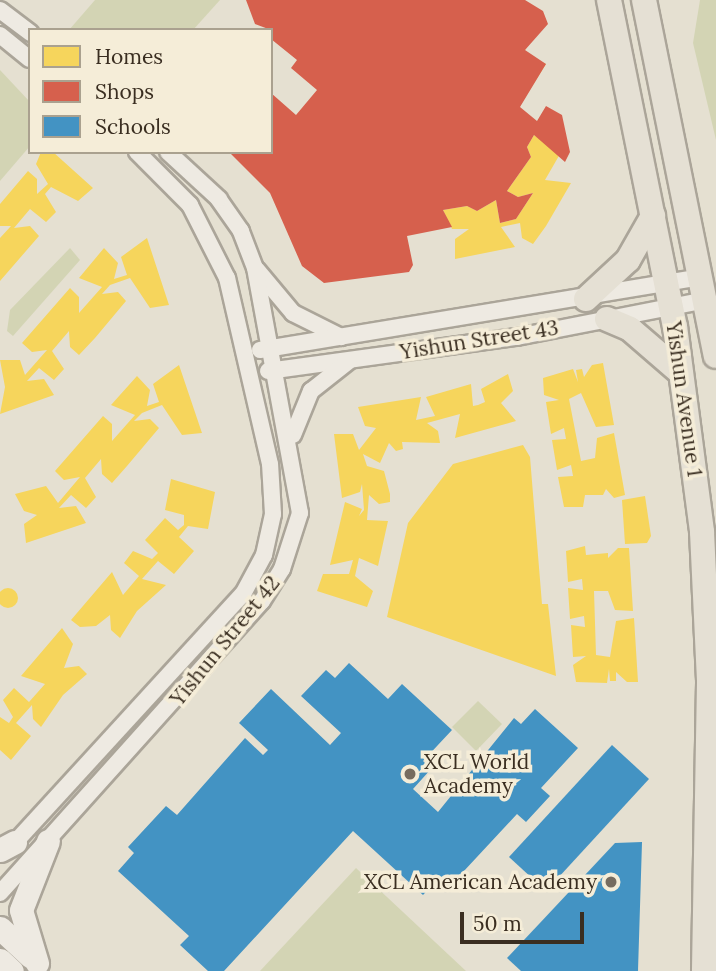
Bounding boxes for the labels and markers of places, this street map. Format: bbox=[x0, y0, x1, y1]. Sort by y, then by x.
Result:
place label: XCL World Academy bbox=[424, 749, 529, 799]
marker: XCL World Academy bbox=[402, 766, 418, 782]
place label: XCL American Academy bbox=[364, 869, 597, 895]
marker: XCL American Academy bbox=[603, 874, 619, 890]

